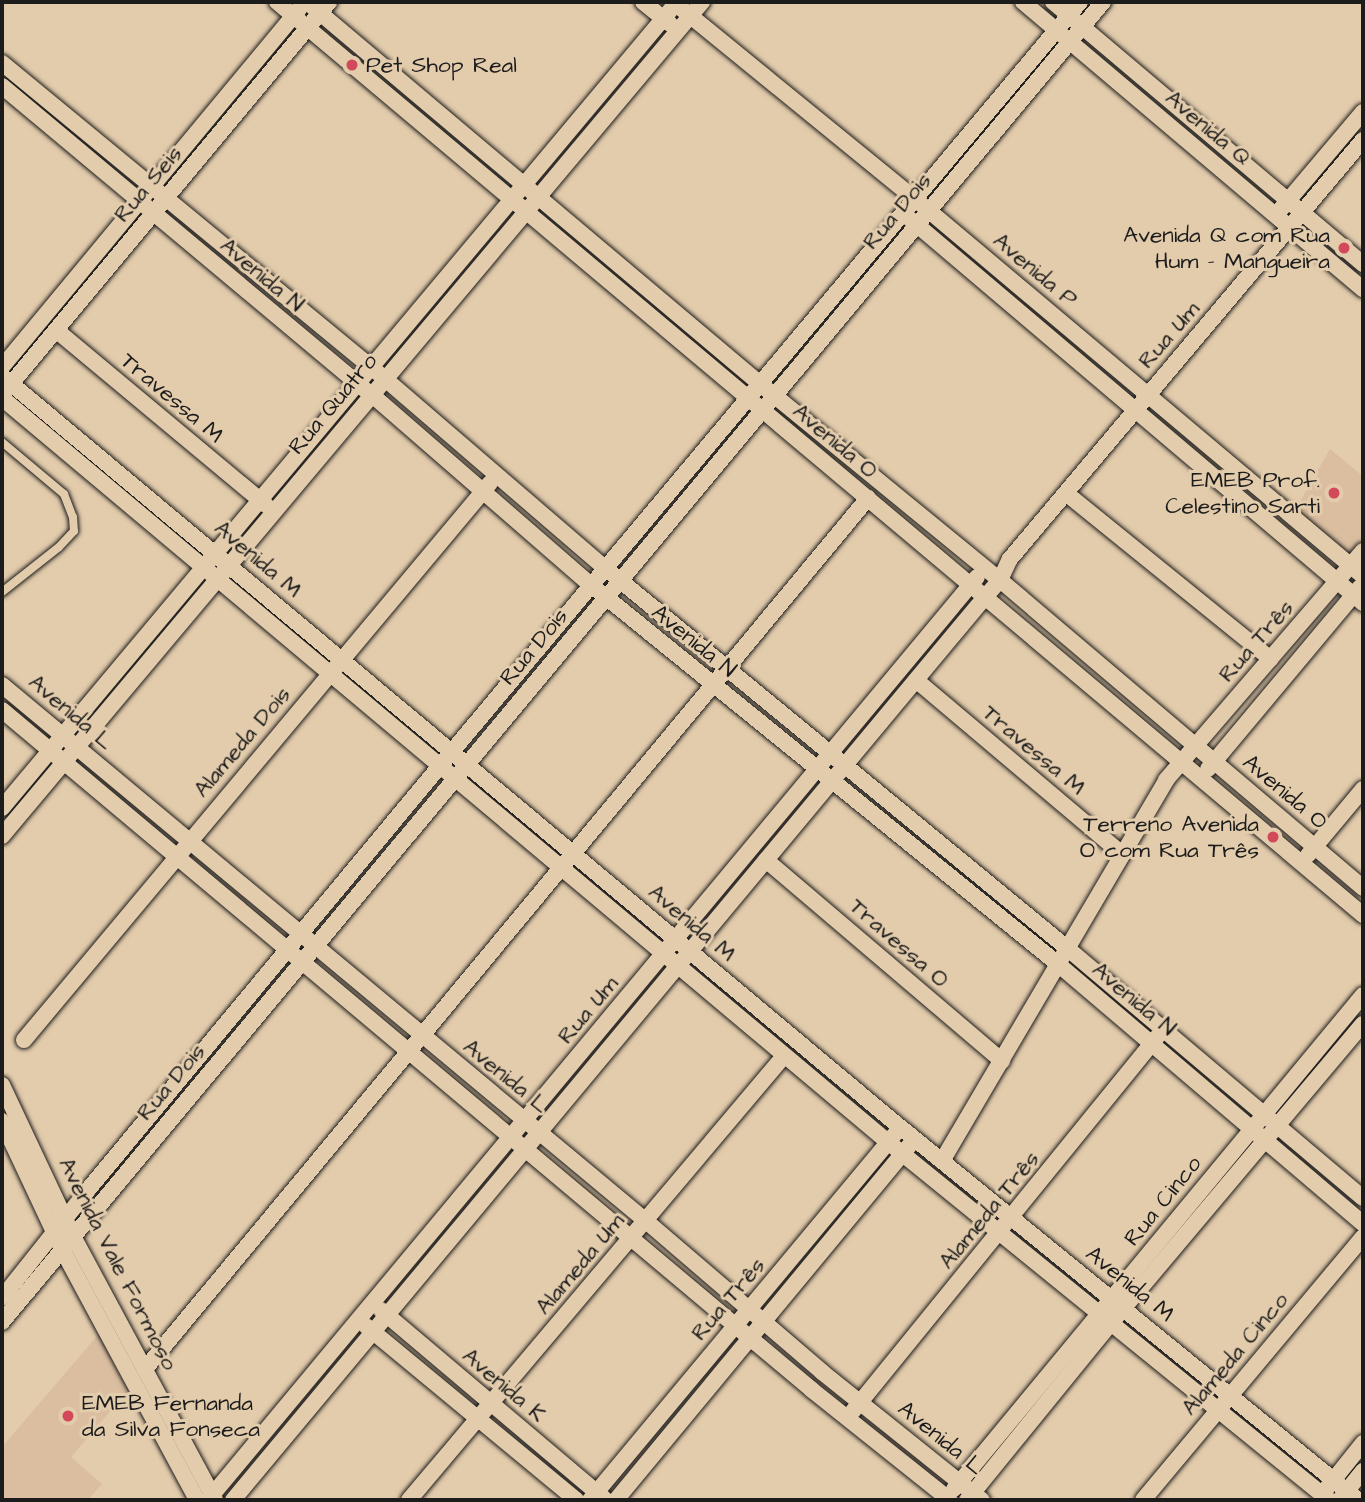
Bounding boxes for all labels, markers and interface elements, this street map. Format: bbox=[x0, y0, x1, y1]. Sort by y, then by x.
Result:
place label: Pet Shop Real bbox=[366, 51, 517, 79]
marker: Pet Shop Real bbox=[344, 57, 360, 73]
street label: Avenida Q bbox=[1160, 84, 1256, 172]
street label: Rua Seis bbox=[108, 140, 188, 228]
street label: Rua Dois bbox=[857, 167, 937, 255]
place label: Avenida Q com Rua Hum - Mangueira bbox=[1123, 221, 1330, 275]
street label: Avenida P bbox=[987, 227, 1083, 313]
street label: Avenida N bbox=[214, 232, 310, 318]
marker: Avenida Q com Rua Hum - Mangueira bbox=[1336, 240, 1352, 256]
street label: Rua Um bbox=[1132, 296, 1206, 374]
street label: Travessa M bbox=[115, 347, 229, 449]
street label: Rua Quatro bbox=[283, 348, 383, 460]
street label: Avenida O bbox=[787, 398, 883, 484]
place label: EMEB Prof. Celestino Sarti bbox=[1165, 466, 1320, 520]
marker: EMEB Prof. Celestino Sarti bbox=[1326, 485, 1342, 501]
street label: Avenida M bbox=[209, 514, 307, 604]
street label: Rua Três bbox=[1213, 594, 1299, 688]
street label: Avenida N bbox=[646, 598, 742, 684]
street label: Rua Dois bbox=[494, 603, 574, 691]
street label: Avenida L bbox=[23, 668, 119, 756]
street label: Alameda Dois bbox=[188, 681, 296, 803]
street label: Travessa M bbox=[977, 699, 1091, 801]
street label: Avenida O bbox=[1237, 749, 1333, 835]
place label: Terreno Avenida O com Rua Três bbox=[1080, 810, 1259, 864]
marker: Terreno Avenida O com Rua Três bbox=[1265, 829, 1281, 845]
street label: Avenida M bbox=[643, 878, 741, 968]
street label: Travessa O bbox=[844, 892, 954, 994]
street label: Avenida N bbox=[1086, 956, 1182, 1042]
street label: Rua Um bbox=[552, 971, 624, 1049]
street label: Avenida L bbox=[457, 1033, 555, 1119]
street label: Rua Dois bbox=[131, 1038, 211, 1126]
street label: Alameda Três bbox=[933, 1145, 1045, 1275]
street label: Rua Cinco bbox=[1118, 1150, 1208, 1252]
street label: Avenida Vale Formoso bbox=[52, 1153, 184, 1375]
street label: Alameda Um bbox=[530, 1208, 630, 1320]
street label: Avenida M bbox=[1080, 1240, 1180, 1328]
street label: Rua Três bbox=[685, 1252, 771, 1346]
street label: Alameda Cinco bbox=[1176, 1287, 1294, 1421]
street label: Avenida K bbox=[457, 1342, 551, 1428]
place label: EMEB Fernanda da Silva Fonseca bbox=[82, 1389, 260, 1443]
street label: Avenida L bbox=[892, 1395, 990, 1481]
marker: EMEB Fernanda da Silva Fonseca bbox=[60, 1408, 76, 1424]

